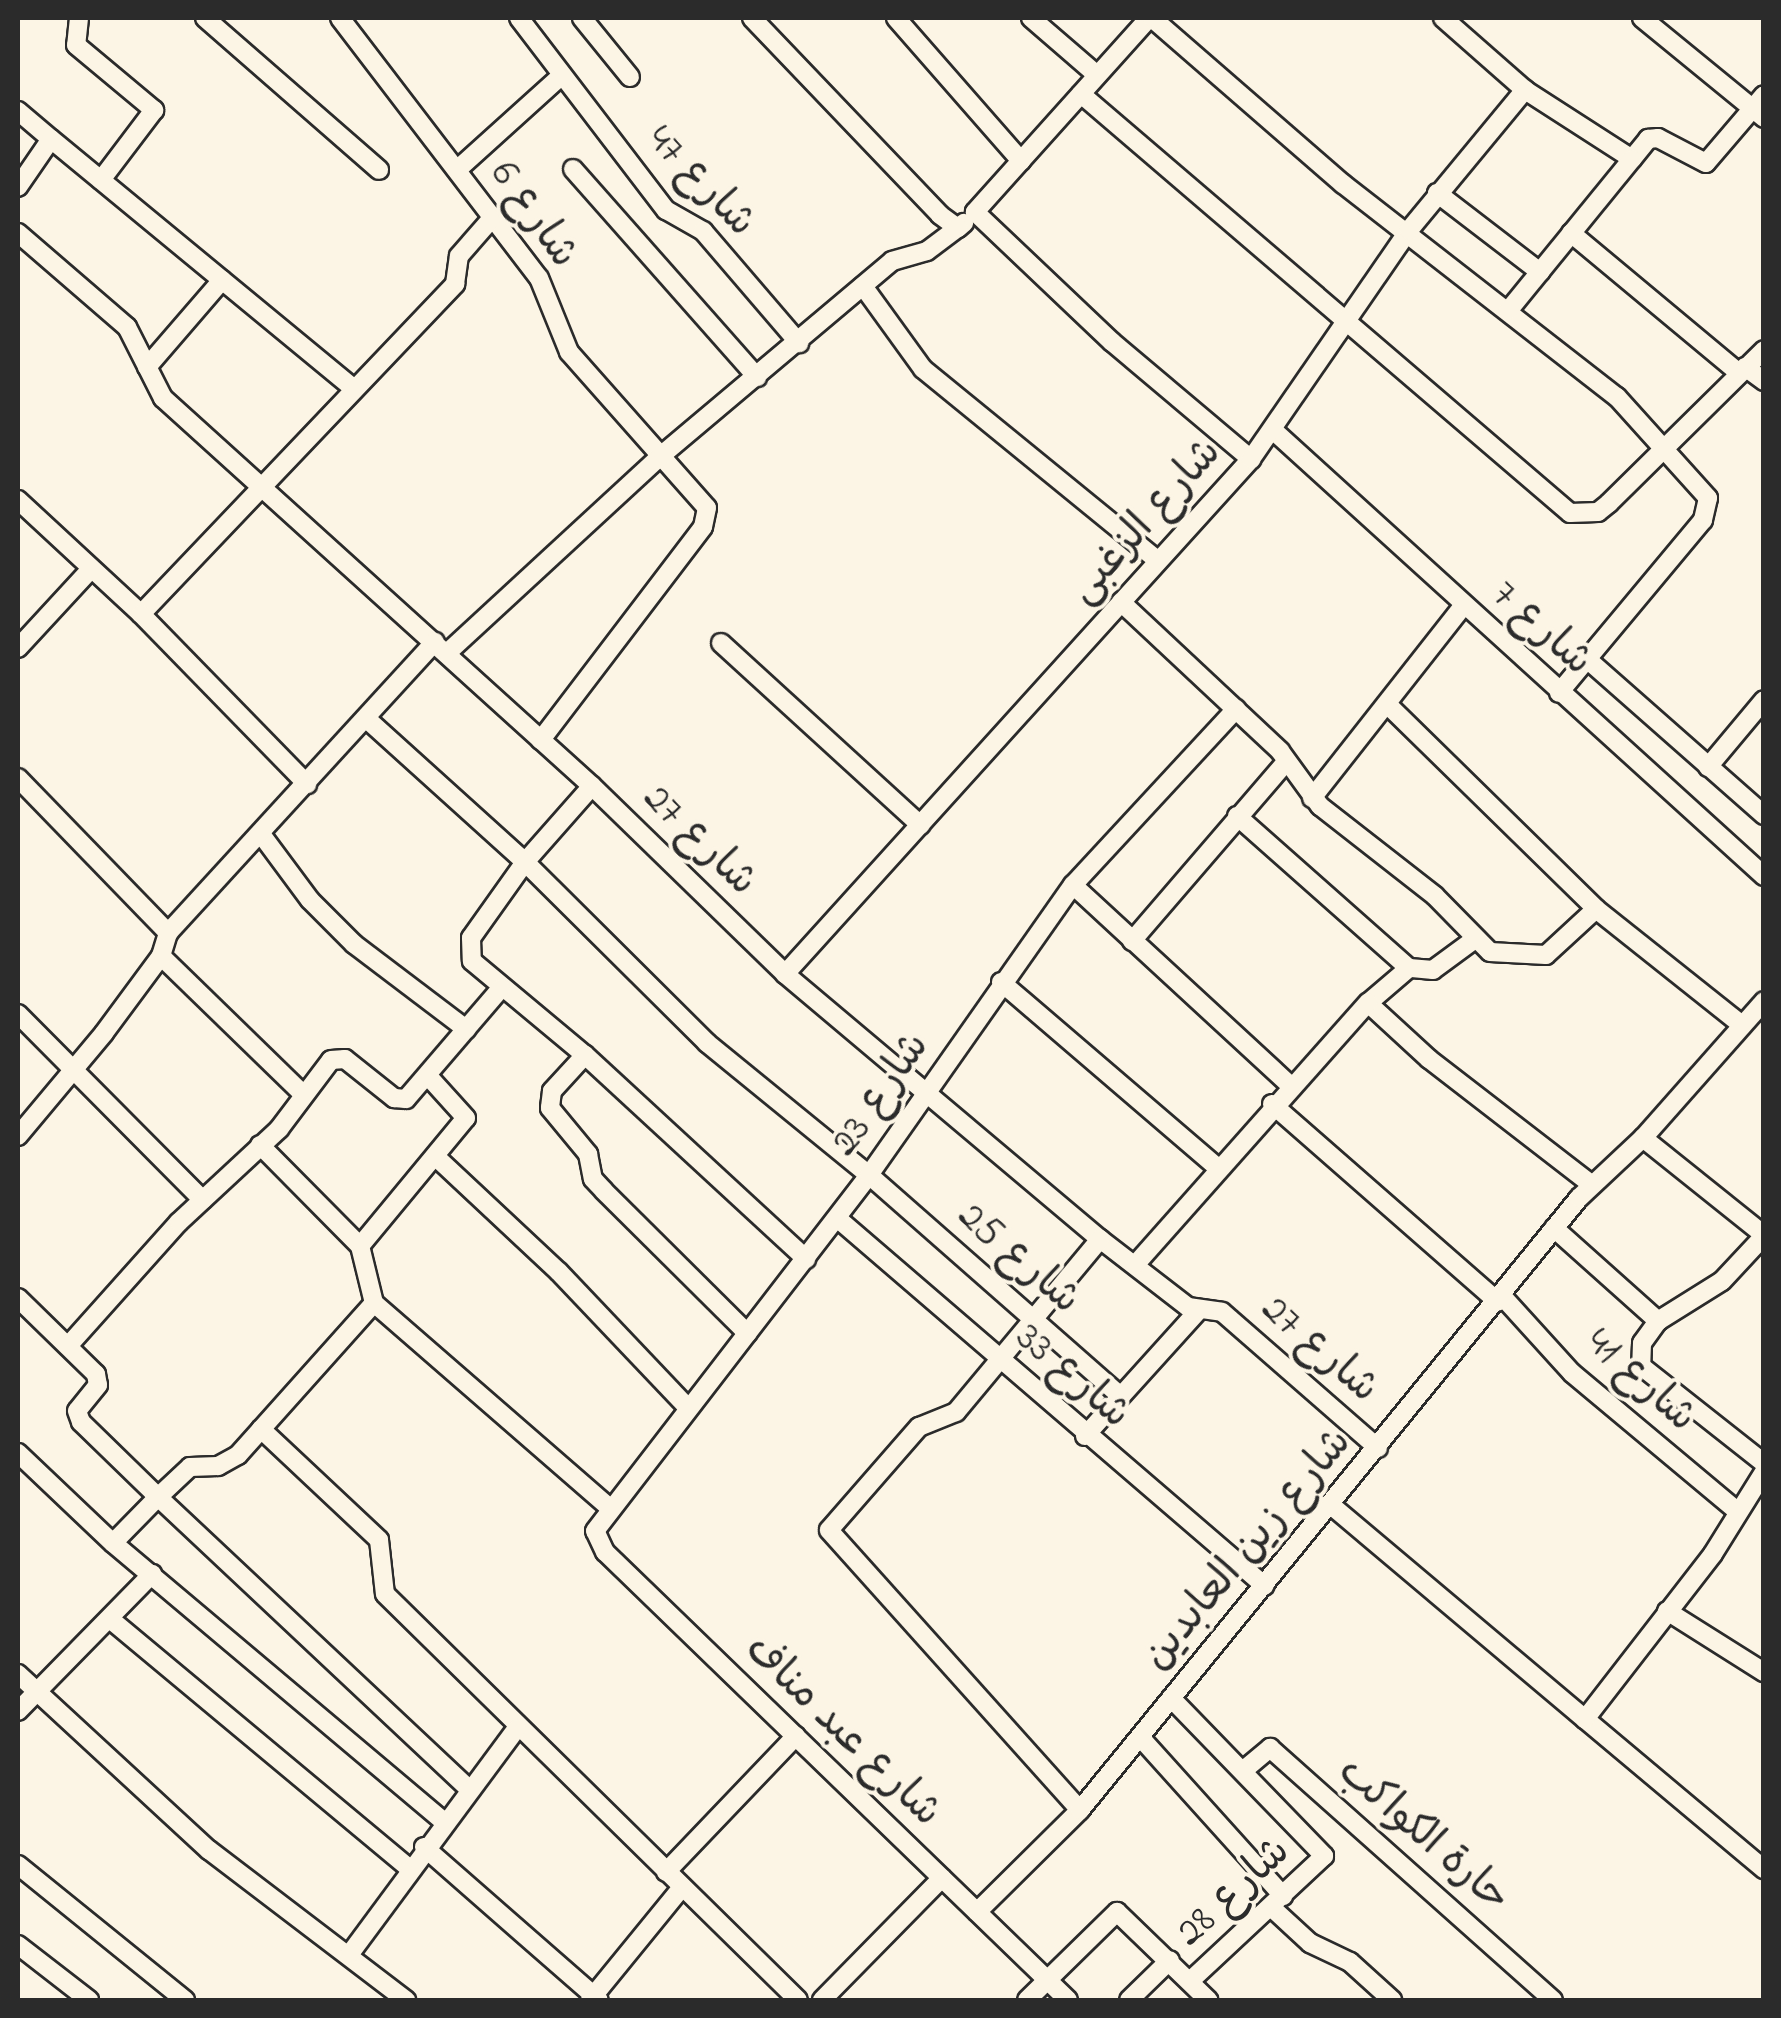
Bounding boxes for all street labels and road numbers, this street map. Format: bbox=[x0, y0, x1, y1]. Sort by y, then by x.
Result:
street label: شارع 47 bbox=[635, 116, 765, 248]
street label: شارع 6 bbox=[478, 151, 588, 279]
street label: شارع الزغبى bbox=[1059, 429, 1233, 615]
street label: شارع 7 bbox=[1480, 571, 1602, 687]
street label: شارع 27 bbox=[631, 774, 767, 908]
street label: شارع 23 bbox=[820, 1023, 942, 1167]
street label: شارع 25 bbox=[946, 1192, 1090, 1326]
street label: شارع 27 bbox=[1250, 1285, 1388, 1415]
street label: شارع 33 bbox=[1004, 1313, 1140, 1441]
street label: شارع 41 bbox=[1574, 1318, 1706, 1444]
street label: شارع زين العابدين bbox=[1132, 1419, 1364, 1681]
street label: شارع عبد مناف bbox=[733, 1626, 951, 1838]
street label: حارة الكواكب bbox=[1327, 1747, 1519, 1925]
street label: شارع 28 bbox=[1166, 1828, 1302, 1958]

